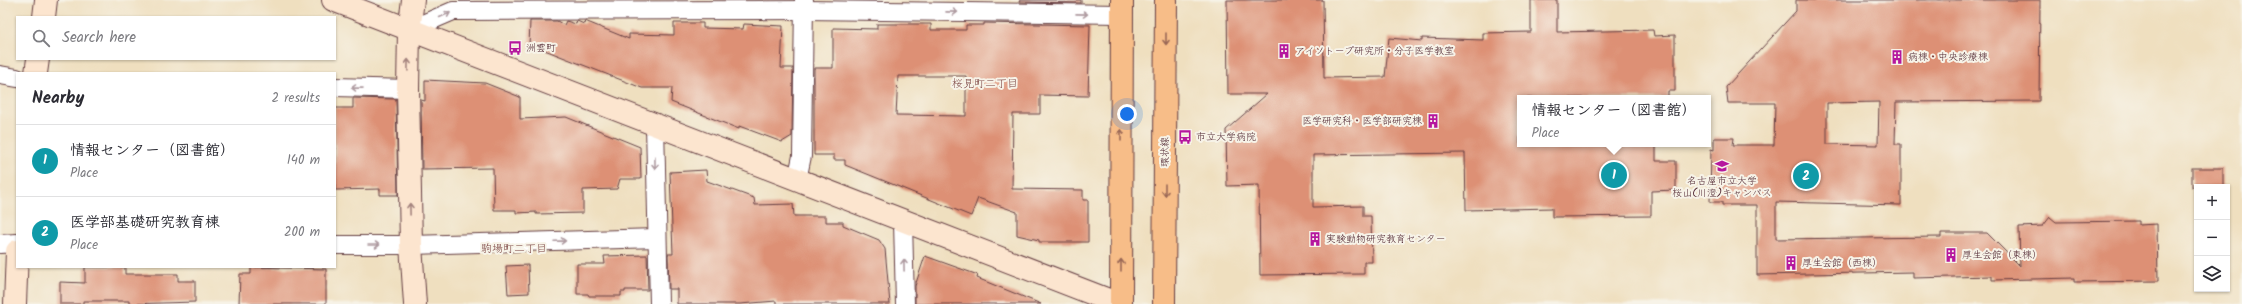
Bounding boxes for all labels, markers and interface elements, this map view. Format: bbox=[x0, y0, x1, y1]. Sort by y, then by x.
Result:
one-way arrow bbox=[945, 8, 958, 16]
one-way arrow bbox=[1075, 10, 1088, 18]
one-way arrow bbox=[438, 11, 450, 18]
search box bbox=[16, 16, 336, 60]
text: Search here bbox=[62, 26, 136, 50]
icon: search bbox=[30, 27, 52, 49]
one-way arrow bbox=[1162, 32, 1170, 45]
bus stop icon: 洲雲町 bbox=[507, 40, 523, 56]
place label: 洲雲町 bbox=[526, 40, 556, 56]
building icon: アイソトープ研究所・分子医学教室 bbox=[1276, 43, 1292, 59]
place label: アイソトープ研究所・分子医学教室 bbox=[1295, 43, 1454, 59]
building icon: 病棟・中央診療棟 bbox=[1889, 49, 1905, 65]
place label: 病棟・中央診療棟 bbox=[1908, 49, 1988, 65]
one-way arrow bbox=[405, 59, 412, 72]
district label: 桜見町二丁目 bbox=[952, 75, 1018, 93]
one-way arrow bbox=[351, 84, 364, 92]
text: Nearby bbox=[32, 85, 84, 112]
text: 2 results bbox=[272, 88, 320, 109]
popup bbox=[1517, 95, 1711, 147]
text: 情報センター（図書館） bbox=[1531, 99, 1697, 123]
your location bbox=[1117, 104, 1137, 124]
place label: 医学研究科・医学部研究棟 bbox=[1302, 113, 1422, 129]
building icon: 医学研究科・医学部研究棟 bbox=[1425, 113, 1441, 129]
text: Place bbox=[1531, 123, 1559, 144]
one-way arrow bbox=[1117, 129, 1125, 142]
bus stop icon: 市立大学病院 bbox=[1177, 129, 1193, 145]
place label: 市立大学病院 bbox=[1196, 129, 1256, 145]
street label: 環状線 bbox=[1157, 137, 1173, 167]
text: 情報センター（図書館） bbox=[70, 139, 235, 163]
text: 1 bbox=[43, 150, 47, 171]
text: 140 m bbox=[287, 150, 320, 171]
one-way arrow bbox=[652, 156, 659, 169]
school or university icon: 名古屋市立大学 桜山(川澄)キャンパス bbox=[1714, 158, 1730, 174]
pin: 1 bbox=[1601, 160, 1627, 190]
pin: 2 bbox=[1793, 161, 1819, 191]
text: Place bbox=[70, 163, 98, 184]
place label: 名古屋市立大学 桜山(川澄)キャンパス bbox=[1672, 173, 1772, 201]
one-way arrow bbox=[1161, 183, 1169, 196]
map controls bbox=[2194, 184, 2230, 292]
button: + bbox=[2194, 184, 2230, 220]
one-way arrow bbox=[407, 203, 414, 216]
text: 医学部基礎研究教育棟 bbox=[70, 211, 220, 235]
button: − bbox=[2194, 220, 2230, 256]
text: 2 bbox=[41, 222, 49, 243]
text: 200 m bbox=[284, 222, 320, 243]
building icon: 実験動物研究教育センター bbox=[1307, 231, 1323, 247]
place label: 実験動物研究教育センター bbox=[1326, 231, 1446, 247]
text: Place bbox=[70, 235, 98, 256]
one-way arrow bbox=[553, 237, 566, 244]
district label: 駒場町二丁目 bbox=[481, 240, 547, 258]
one-way arrow bbox=[367, 241, 380, 249]
building icon: 厚生会館（東棟） bbox=[1943, 247, 1959, 263]
place label: 厚生会館（東棟） bbox=[1962, 247, 2042, 263]
building icon: 厚生会館（西棟） bbox=[1783, 255, 1799, 271]
place label: 厚生会館（西棟） bbox=[1802, 255, 1882, 271]
button: layers bbox=[2194, 256, 2230, 292]
one-way arrow bbox=[900, 259, 908, 272]
one-way arrow bbox=[1117, 259, 1125, 272]

